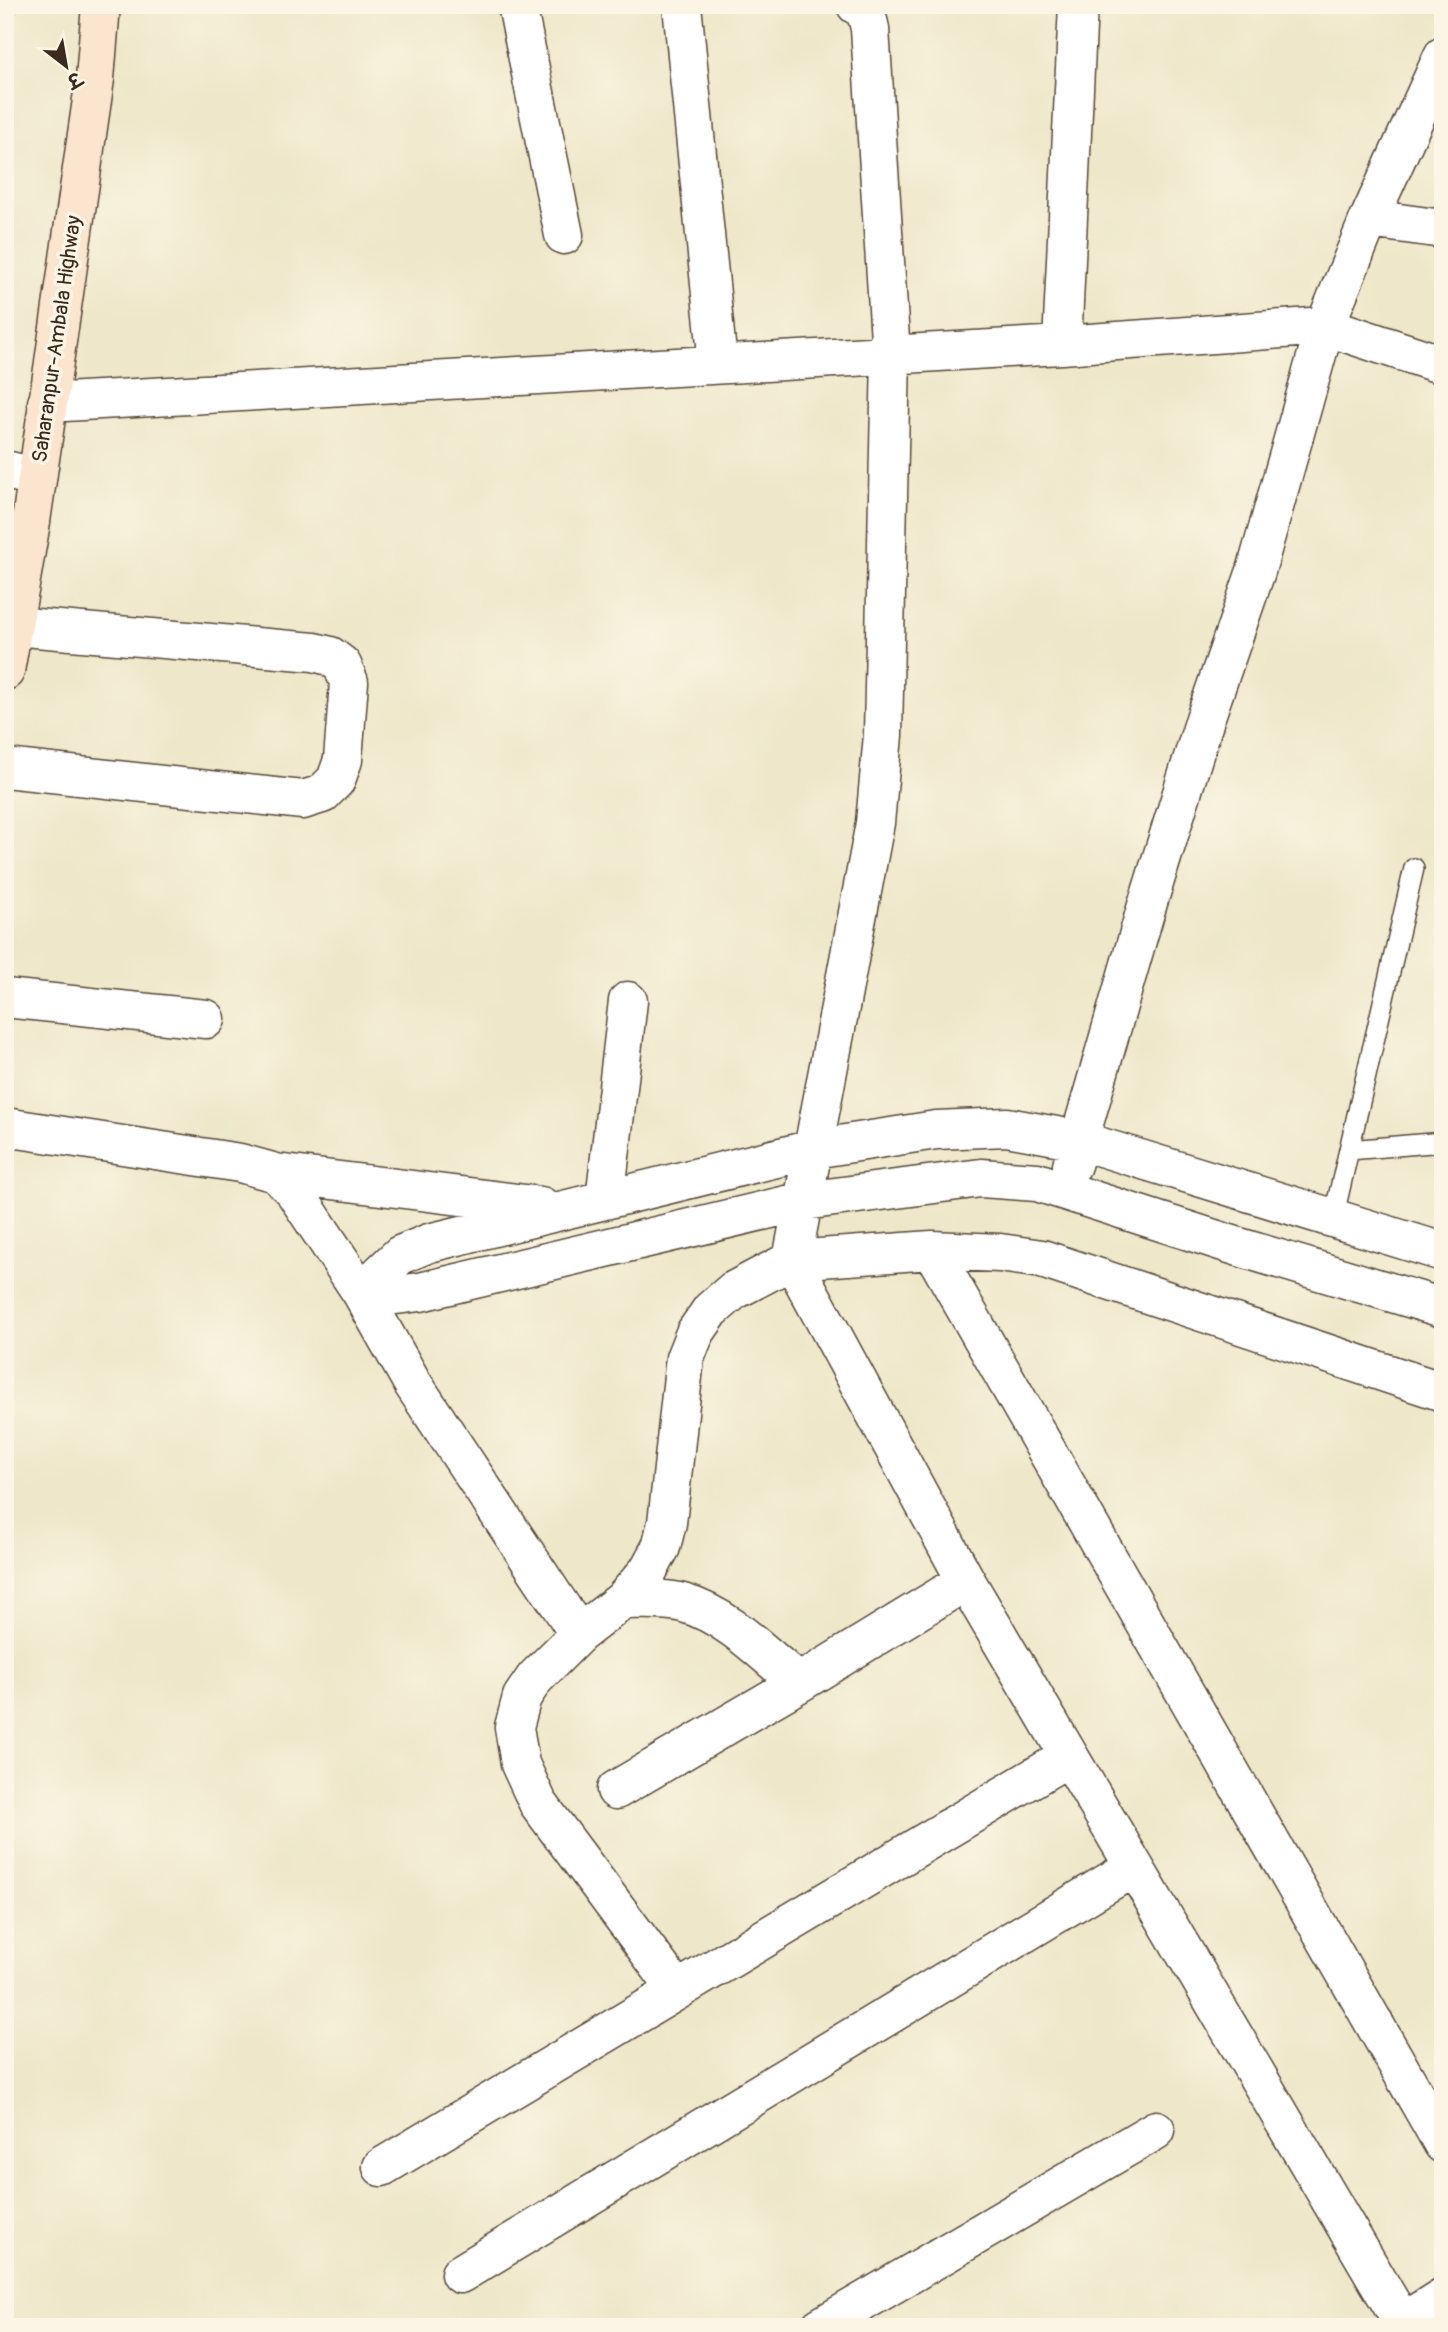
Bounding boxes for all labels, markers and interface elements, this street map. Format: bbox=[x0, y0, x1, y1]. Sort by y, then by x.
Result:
north arrow bbox=[32, 32, 102, 102]
text: उ bbox=[61, 65, 88, 94]
street label: Saharanpur-Ambala Highway bbox=[26, 214, 88, 464]

